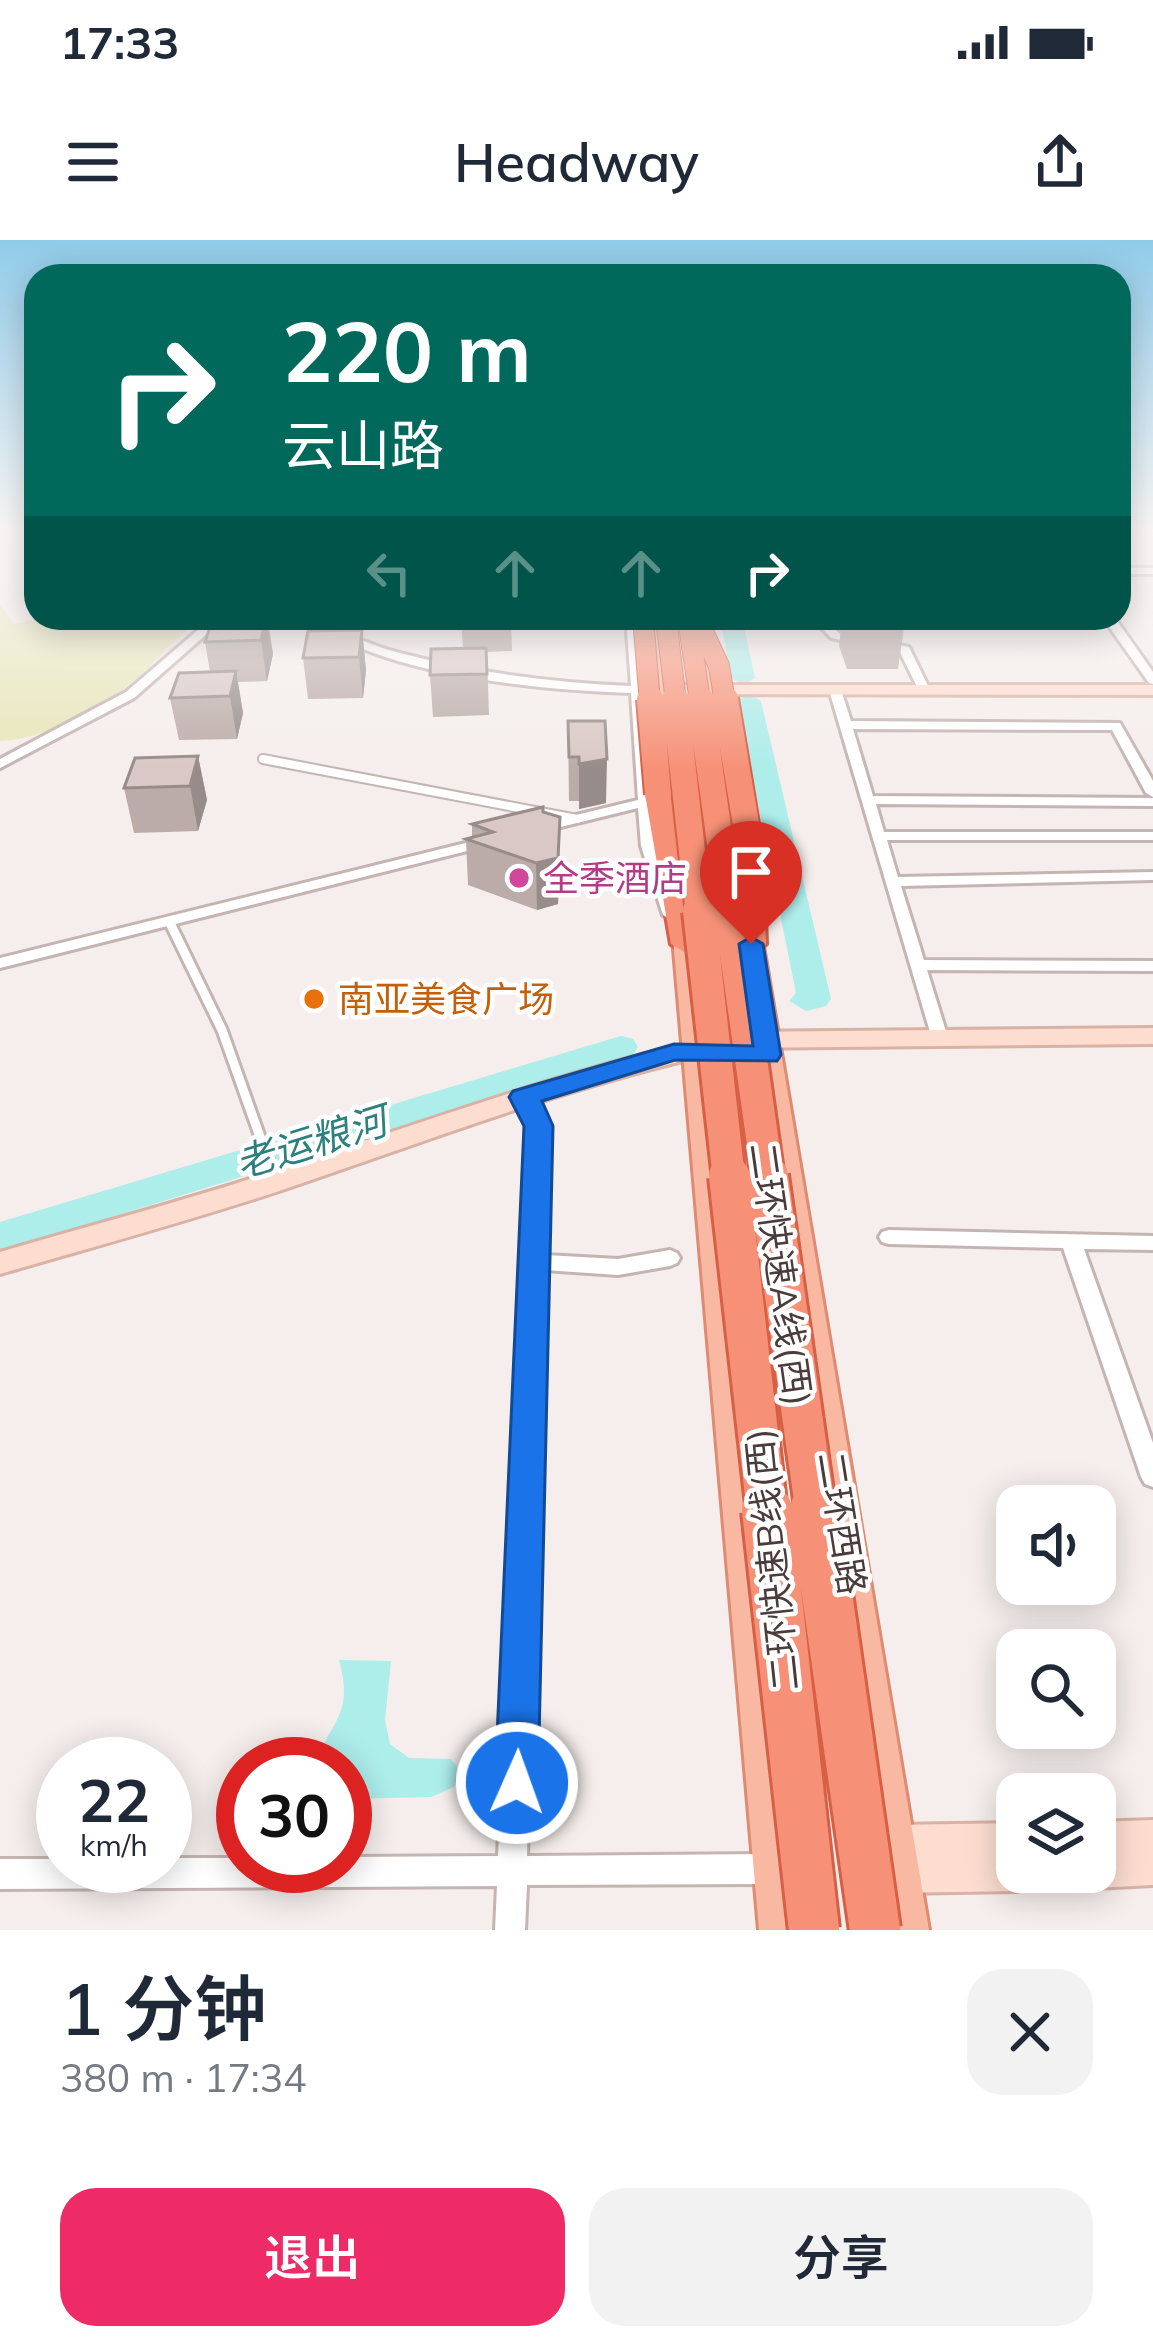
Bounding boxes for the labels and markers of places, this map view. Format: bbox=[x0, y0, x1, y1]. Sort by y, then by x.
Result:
pin bbox=[700, 821, 802, 944]
place label: 全季酒店 bbox=[543, 855, 687, 900]
marker: 全季酒店 bbox=[506, 865, 532, 891]
place label: 南亚美食广场 bbox=[338, 976, 554, 1021]
marker: 南亚美食广场 bbox=[301, 986, 327, 1012]

